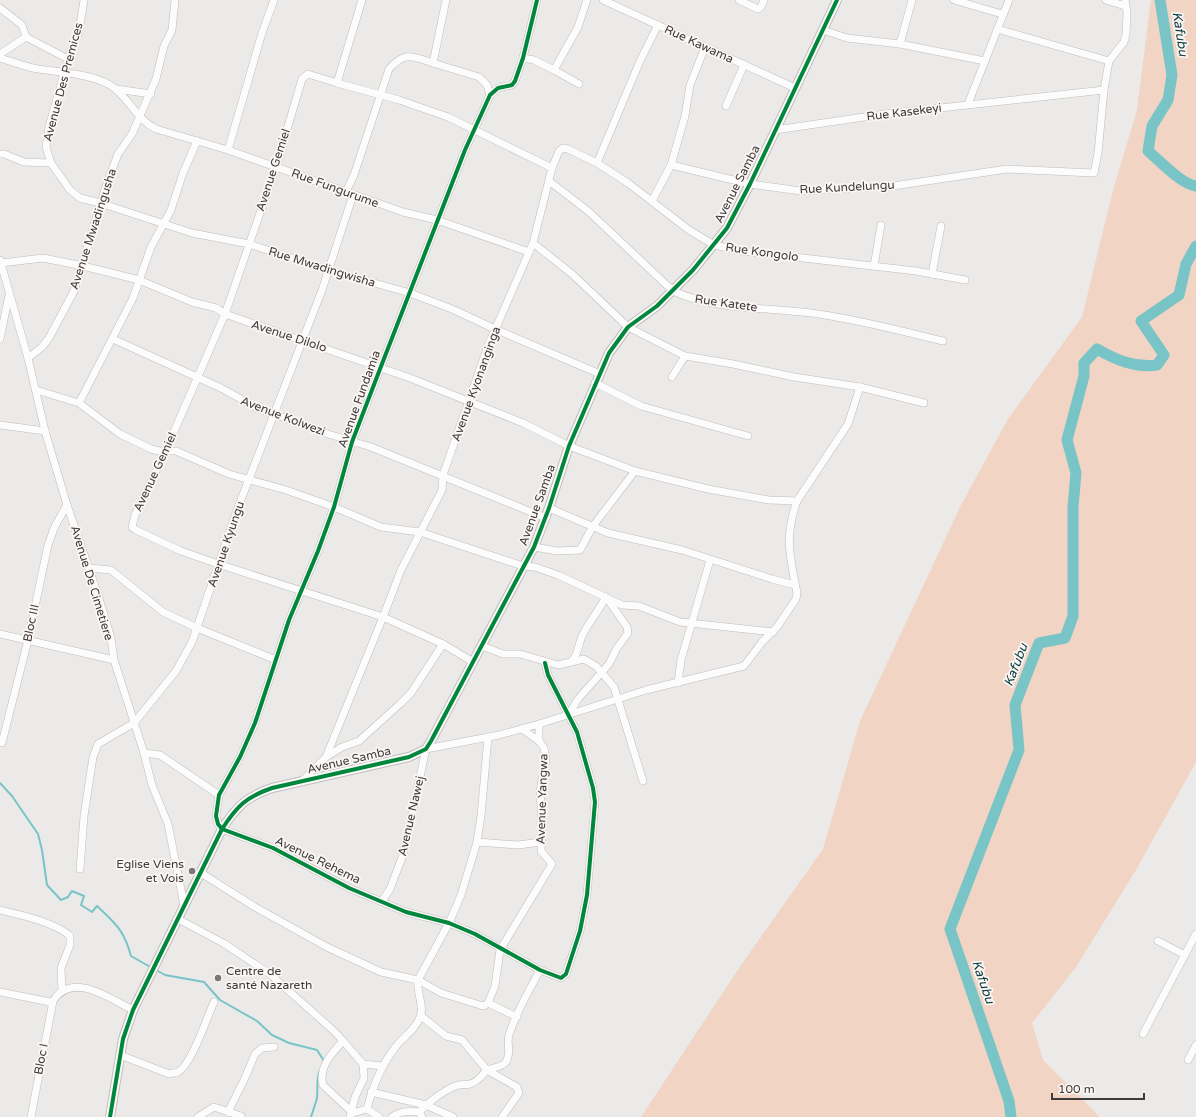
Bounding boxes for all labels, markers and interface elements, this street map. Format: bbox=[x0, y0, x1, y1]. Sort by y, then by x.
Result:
water label: Kafubu bbox=[1169, 11, 1192, 58]
street label: Avenue Des Premices bbox=[40, 21, 86, 143]
street label: Rue Kawama bbox=[662, 22, 736, 66]
street label: Rue Kasekeyi bbox=[866, 100, 942, 124]
street label: Avenue Gemiel bbox=[253, 127, 293, 213]
street label: Avenue Samba bbox=[711, 143, 763, 225]
street label: Rue Fungurume bbox=[289, 166, 381, 210]
street label: Avenue Mwadingusha bbox=[67, 167, 119, 291]
street label: Rue Kundelungu bbox=[799, 178, 895, 196]
street label: Rue Kongolo bbox=[725, 240, 799, 264]
street label: Rue Mwadingwisha bbox=[267, 244, 377, 290]
street label: Rue Katete bbox=[694, 292, 758, 314]
street label: Avenue Dilolo bbox=[249, 317, 329, 355]
street label: Avenue Kyonanginga bbox=[449, 325, 503, 443]
street label: Avenue Fundamia bbox=[335, 348, 383, 450]
street label: Avenue Kolwezi bbox=[239, 393, 327, 439]
street label: Avenue Gemiel bbox=[131, 430, 179, 514]
street label: Avenue Samba bbox=[516, 462, 558, 548]
street label: Avenue Kyungu bbox=[205, 499, 247, 589]
street label: Avenue De Cimetiere bbox=[68, 524, 116, 642]
street label: Bloc III bbox=[20, 603, 42, 643]
water label: Kafubu bbox=[1000, 640, 1032, 689]
street label: Avenue Samba bbox=[306, 744, 392, 776]
street label: Avenue Yangwa bbox=[533, 753, 551, 845]
street label: Avenue Nawej bbox=[395, 775, 427, 857]
street label: Avenue Rehema bbox=[273, 833, 363, 887]
place label: Eglise Viens et Vois bbox=[116, 857, 184, 885]
marker: Eglise Viens et Vois bbox=[187, 866, 197, 876]
water label: Kafubu bbox=[968, 958, 998, 1007]
place label: Centre de santé Nazareth bbox=[226, 964, 312, 992]
marker: Centre de santé Nazareth bbox=[213, 973, 223, 983]
street label: Bloc I bbox=[31, 1042, 51, 1076]
scale bar bbox=[1052, 1075, 1144, 1101]
text: 100 m bbox=[1058, 1082, 1095, 1096]

